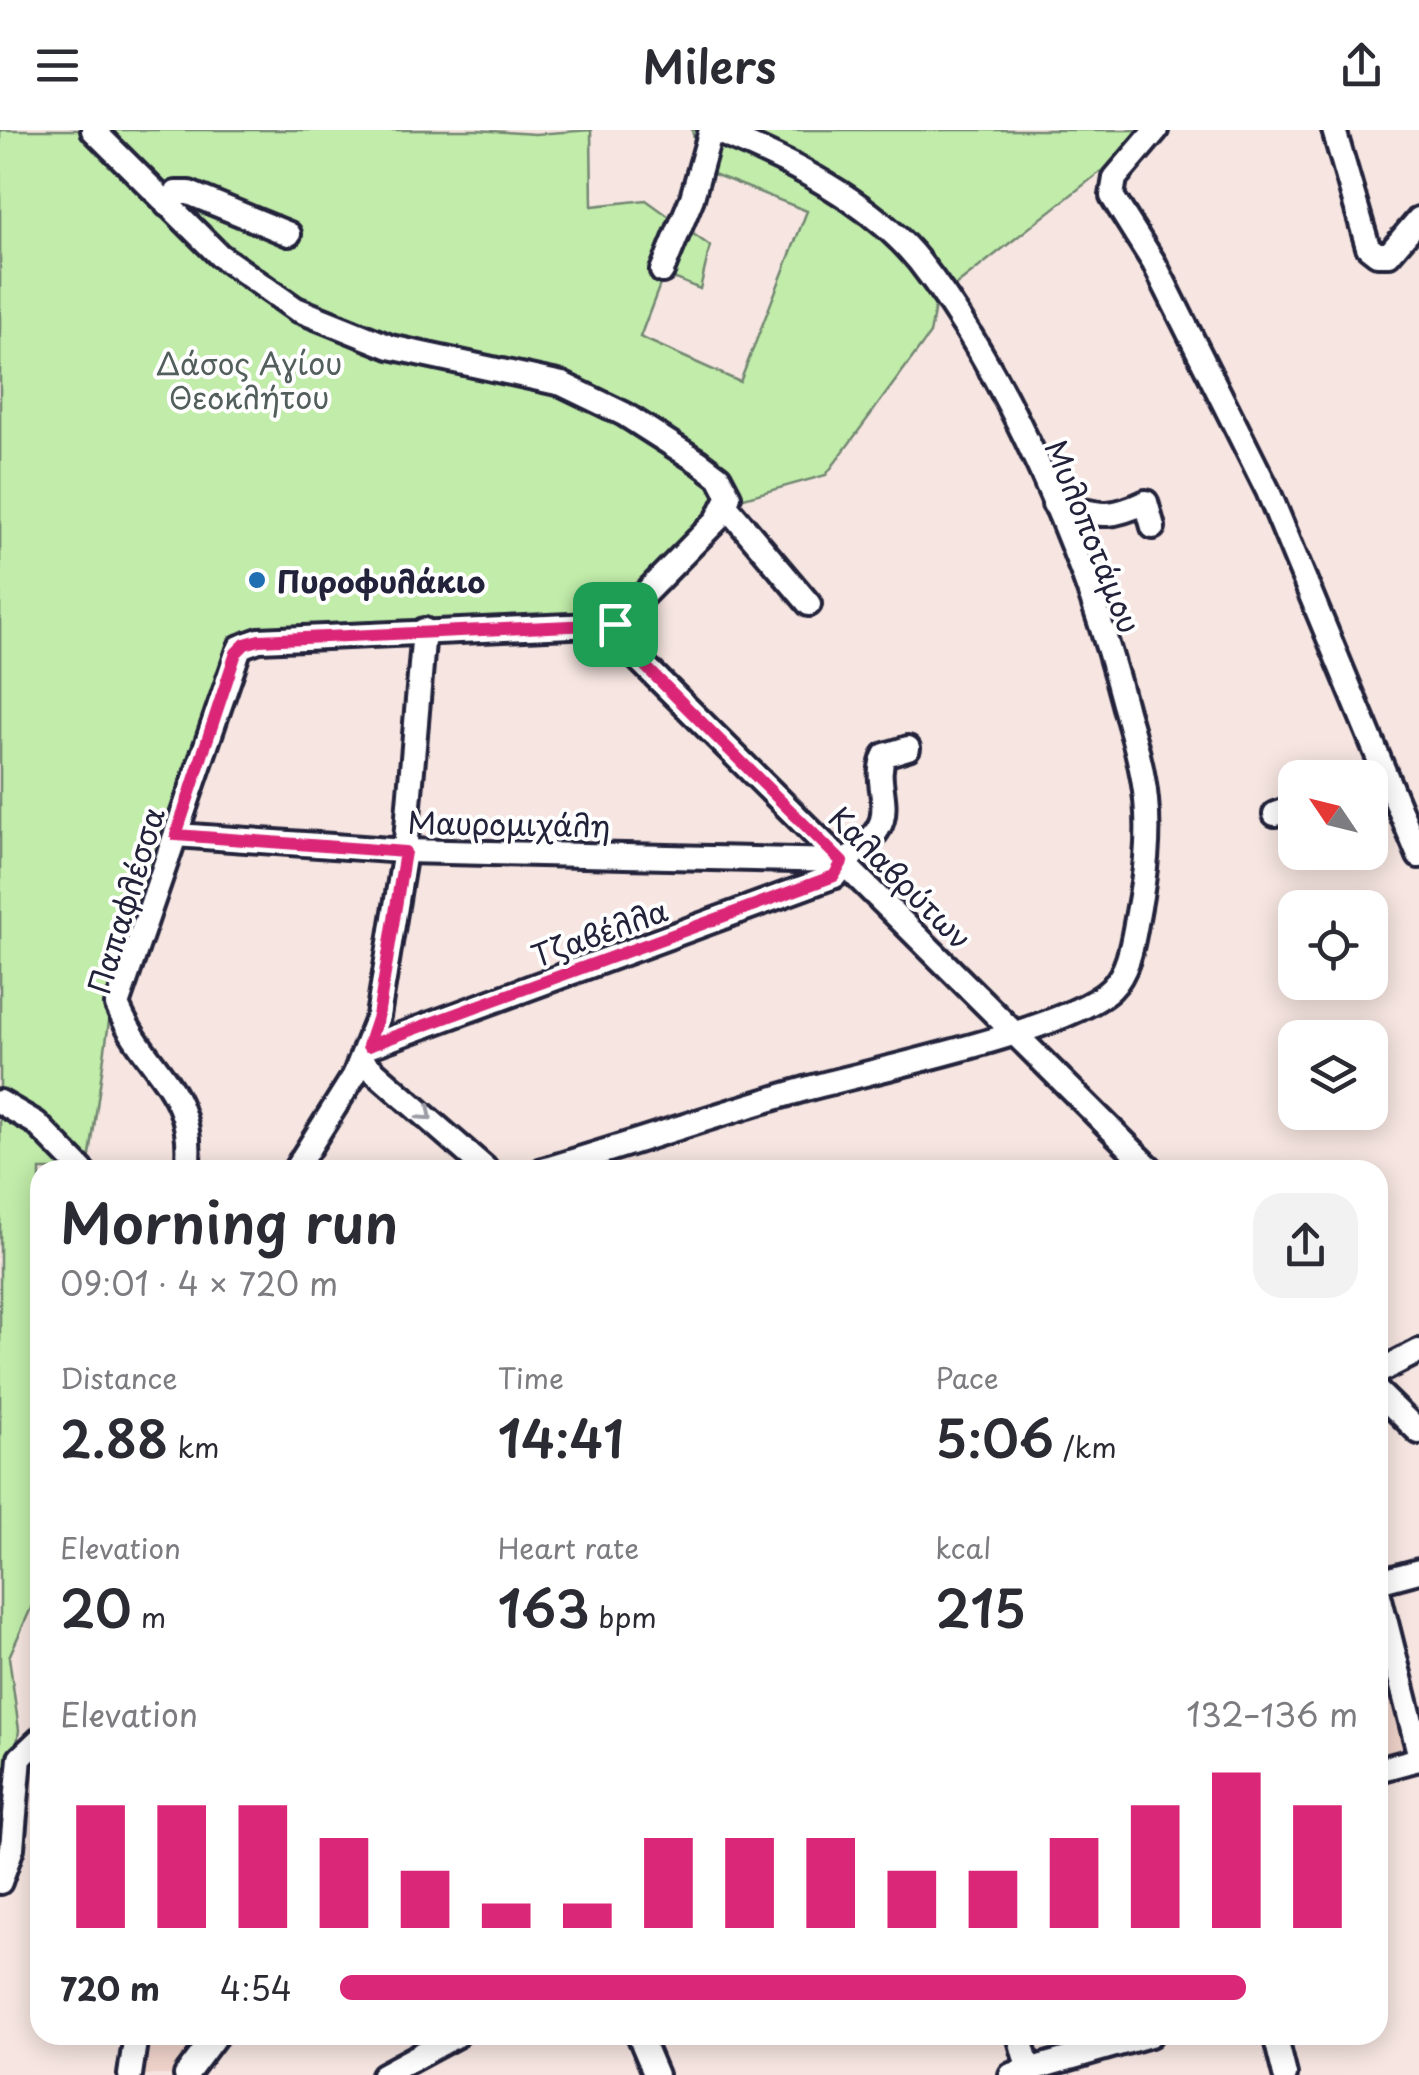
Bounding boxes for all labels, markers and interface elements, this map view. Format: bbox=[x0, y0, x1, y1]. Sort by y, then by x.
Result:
text: Milers bbox=[642, 31, 777, 99]
icon: menu bbox=[30, 38, 85, 93]
icon: share bbox=[1334, 38, 1389, 93]
park label: Δάσος Αγίου Θεοκλήτου bbox=[156, 340, 342, 419]
street label: Μυλοποτάμου bbox=[1035, 433, 1153, 639]
place label: Πυροφυλάκιο bbox=[277, 558, 486, 603]
marker: Πυροφυλάκιο bbox=[246, 569, 268, 591]
pin bbox=[573, 582, 658, 667]
icon: arrive bbox=[588, 597, 643, 652]
north arrow bbox=[1278, 760, 1388, 870]
map controls bbox=[1278, 760, 1388, 1130]
street label: Καλαβρύτων bbox=[819, 795, 983, 959]
street label: Μαυρομιχάλη bbox=[407, 799, 611, 847]
street label: Παπαφλέσσα bbox=[75, 801, 175, 999]
street label: Τζαβέλλα bbox=[524, 887, 674, 977]
button: locate bbox=[1278, 890, 1388, 1000]
button: layers bbox=[1278, 1020, 1388, 1130]
one-way arrow bbox=[414, 1102, 433, 1120]
text: Morning run bbox=[60, 1180, 398, 1263]
button: share bbox=[1253, 1193, 1358, 1298]
text: 09:01 · 4 × 720 m bbox=[60, 1259, 338, 1307]
text: Distance bbox=[60, 1356, 178, 1399]
text: Time bbox=[498, 1356, 564, 1399]
text: Pace bbox=[935, 1356, 999, 1399]
text: 2.88 bbox=[60, 1399, 168, 1475]
text: 14:41 bbox=[498, 1399, 624, 1475]
text: 5:06 bbox=[935, 1399, 1054, 1475]
text: km bbox=[168, 1425, 220, 1468]
text: /km bbox=[1054, 1425, 1117, 1468]
text: Elevation bbox=[60, 1526, 181, 1569]
text: Heart rate bbox=[498, 1526, 639, 1569]
text: kcal bbox=[935, 1526, 991, 1569]
text: 20 bbox=[60, 1569, 132, 1645]
text: 163 bbox=[498, 1569, 590, 1645]
text: 215 bbox=[935, 1569, 1026, 1645]
text: m bbox=[132, 1595, 166, 1638]
text: bpm bbox=[590, 1595, 657, 1638]
text: Elevation bbox=[60, 1690, 198, 1738]
text: 132–136 m bbox=[1186, 1690, 1358, 1738]
text: 720 m bbox=[60, 1964, 160, 2012]
text: 4:54 bbox=[220, 1964, 292, 2012]

